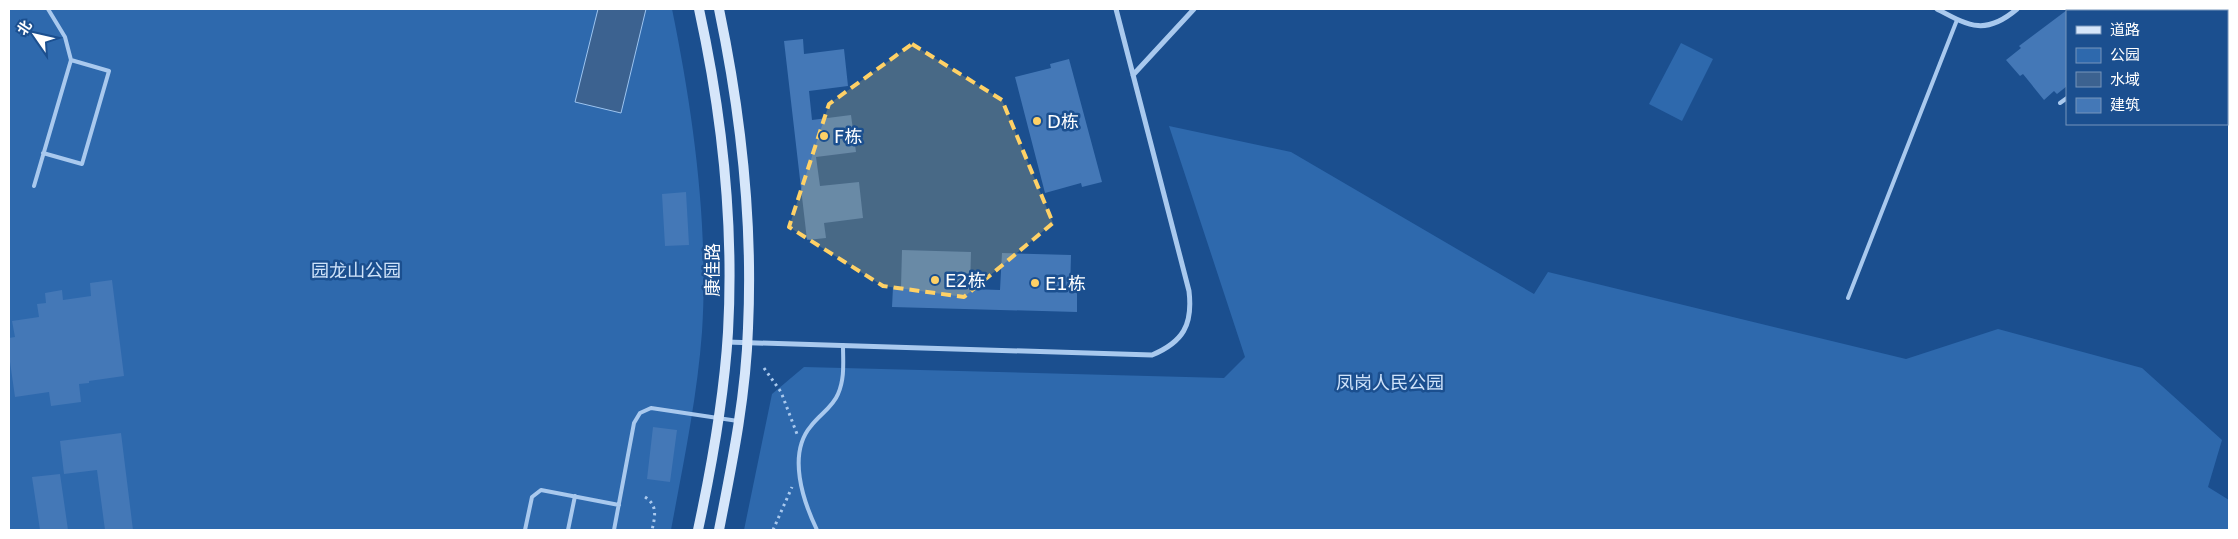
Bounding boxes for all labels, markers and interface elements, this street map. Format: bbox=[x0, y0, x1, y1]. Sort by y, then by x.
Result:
north arrow bbox=[10, 10, 60, 60]
legend bbox=[2066, 10, 2228, 125]
text: 北 bbox=[14, 17, 35, 38]
text: 道路 bbox=[2110, 21, 2140, 39]
text: 公园 bbox=[2110, 46, 2140, 64]
text: 水域 bbox=[2110, 71, 2140, 89]
text: 建筑 bbox=[2110, 96, 2140, 114]
place label: D栋 bbox=[1047, 111, 1079, 132]
marker: D栋 bbox=[1031, 115, 1043, 127]
place label: F栋 bbox=[834, 126, 862, 147]
marker: F栋 bbox=[818, 130, 830, 142]
street label: 康佳路 bbox=[702, 243, 723, 297]
park label: 园龙山公园 bbox=[311, 260, 401, 281]
place label: E2栋 bbox=[945, 270, 986, 291]
place label: E1栋 bbox=[1045, 273, 1086, 294]
marker: E2栋 bbox=[929, 274, 941, 286]
marker: E1栋 bbox=[1029, 277, 1041, 289]
park label: 凤岗人民公园 bbox=[1336, 372, 1444, 393]

